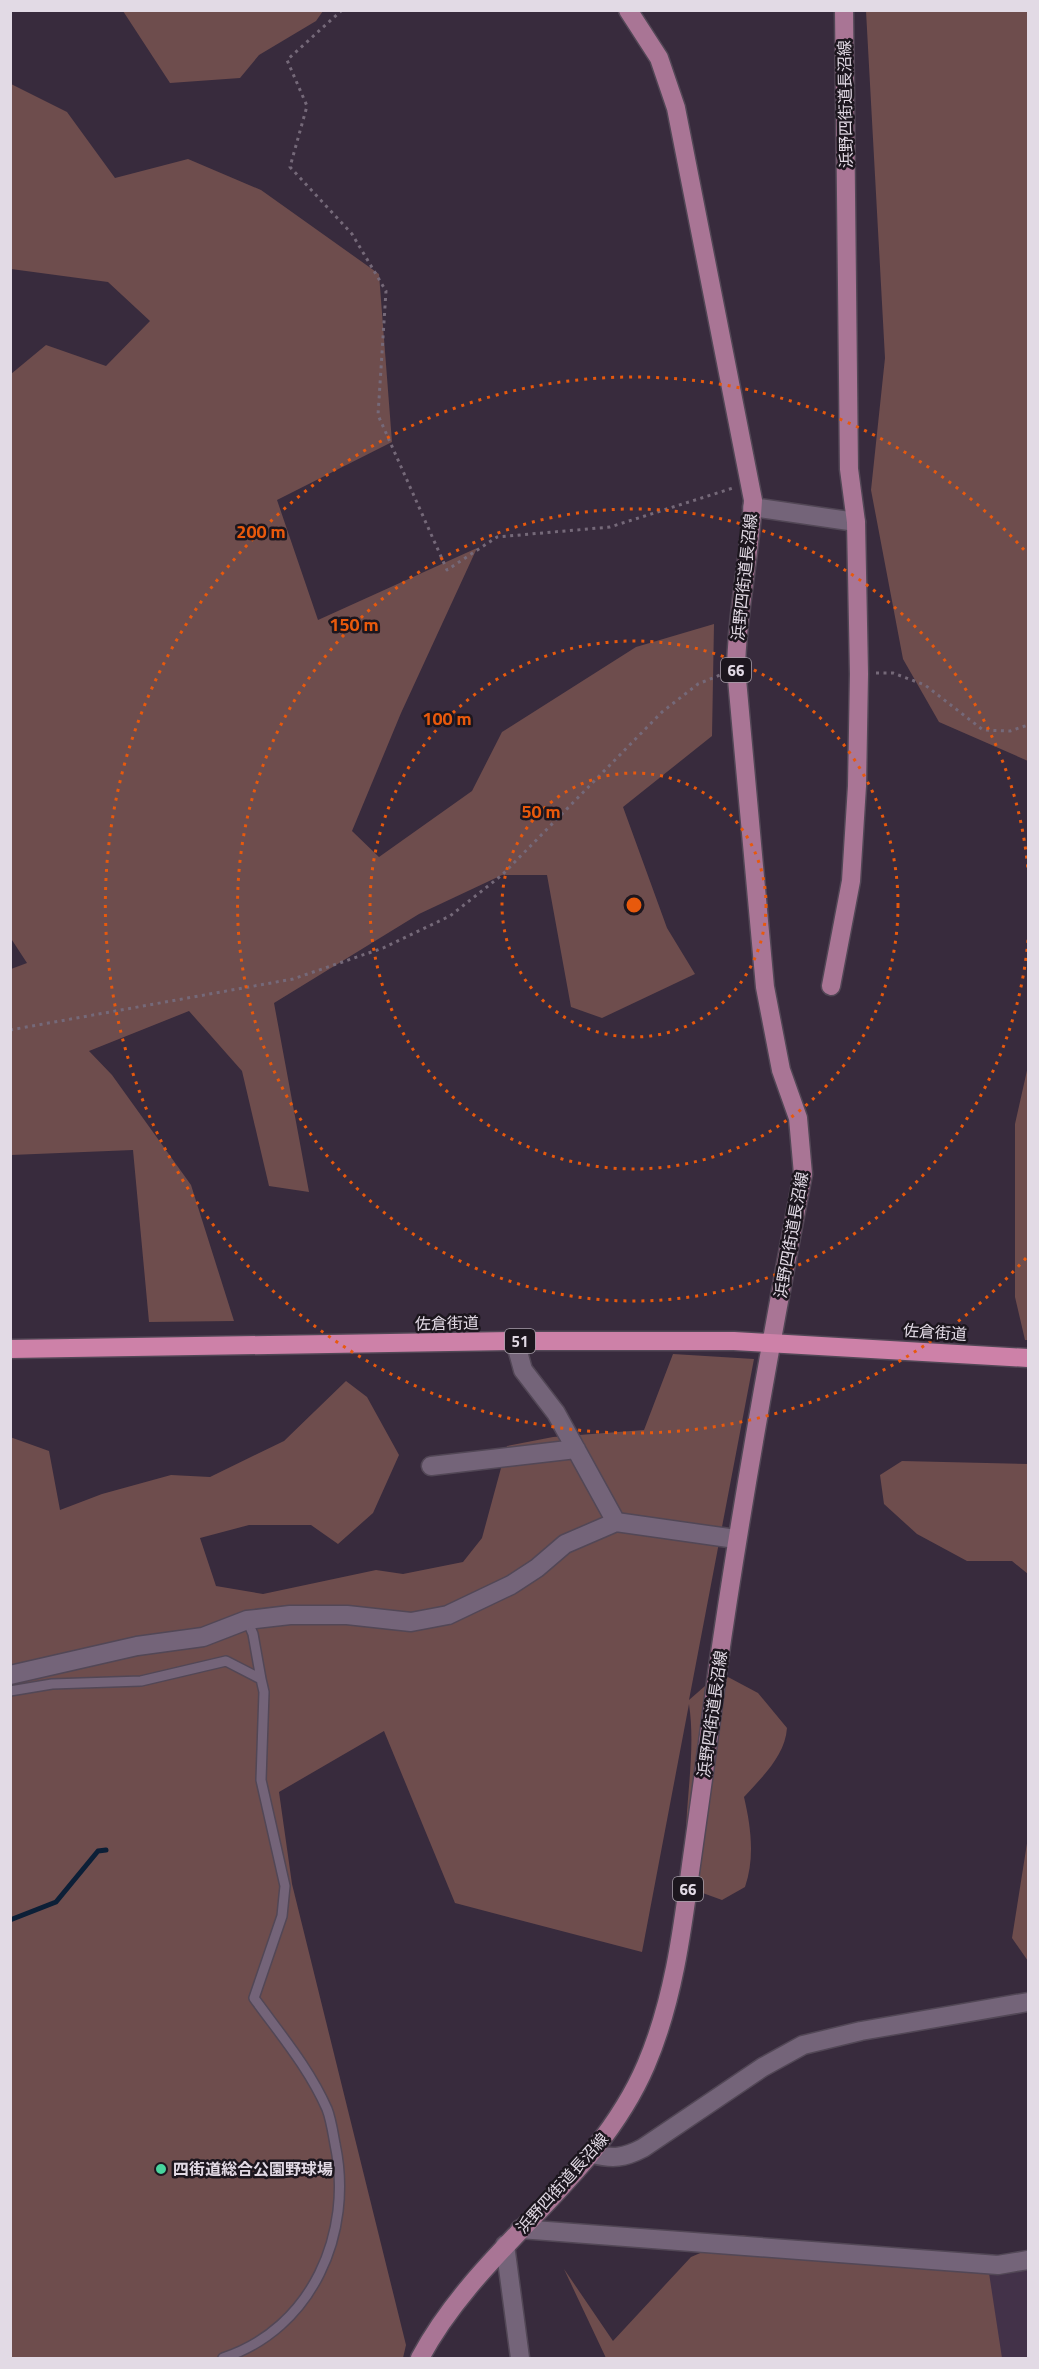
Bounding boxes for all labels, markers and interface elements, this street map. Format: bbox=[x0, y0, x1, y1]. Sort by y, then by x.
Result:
street label: 浜野四街道長沼線 bbox=[832, 40, 858, 168]
street label: 浜野四街道長沼線 bbox=[725, 512, 763, 642]
text: 200 m bbox=[236, 518, 286, 545]
text: 150 m bbox=[329, 611, 379, 638]
road number: 66 bbox=[721, 658, 751, 682]
text: 100 m bbox=[422, 705, 472, 732]
text: 50 m bbox=[521, 798, 561, 825]
centre of rings bbox=[624, 895, 644, 915]
street label: 浜野四街道長沼線 bbox=[768, 1170, 814, 1300]
street label: 佐倉街道 bbox=[415, 1310, 479, 1336]
street label: 佐倉街道 bbox=[902, 1318, 968, 1346]
road number: 51 bbox=[505, 1329, 535, 1353]
street label: 浜野四街道長沼線 bbox=[691, 1649, 733, 1779]
road number: 66 bbox=[673, 1877, 703, 1901]
street label: 浜野四街道長沼線 bbox=[510, 2127, 614, 2239]
place label: 四街道総合公園野球場 bbox=[173, 2157, 333, 2181]
marker: 四街道総合公園野球場 bbox=[154, 2162, 168, 2176]

